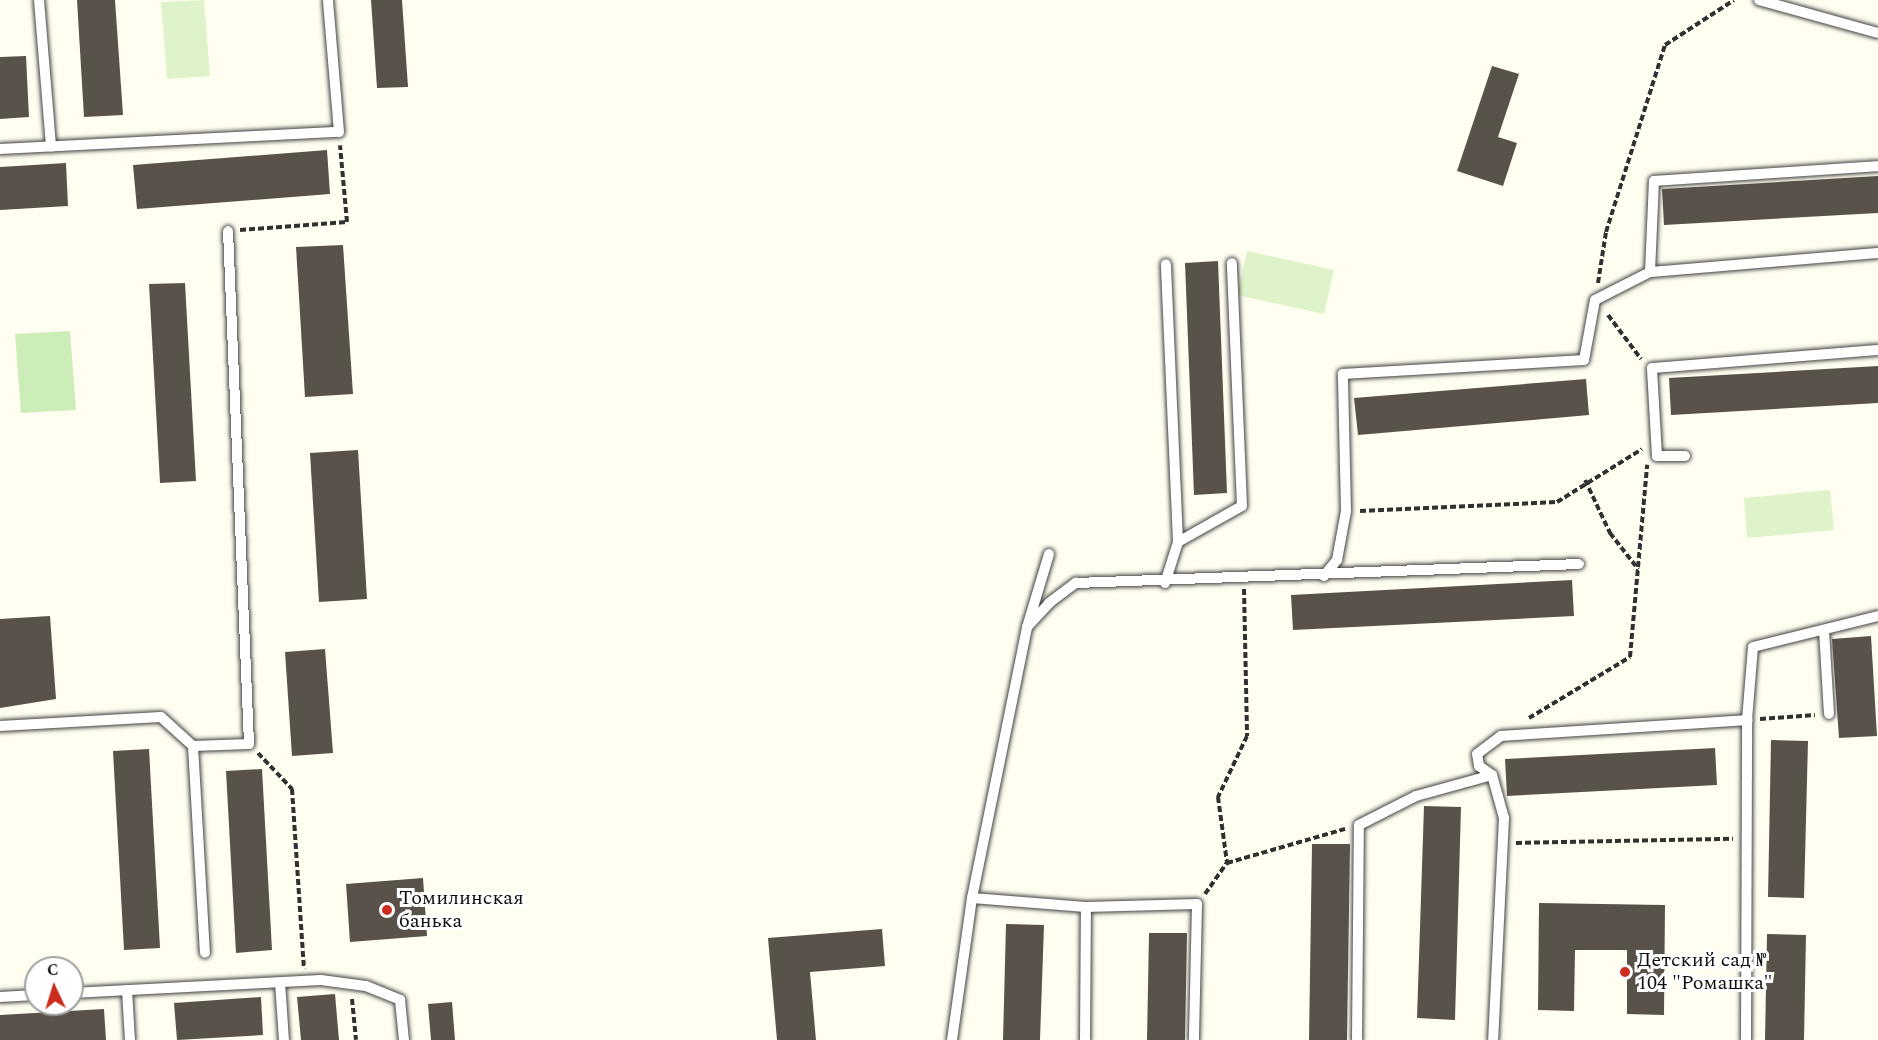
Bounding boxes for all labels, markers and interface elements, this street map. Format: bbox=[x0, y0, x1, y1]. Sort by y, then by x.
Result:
place label: Томилинская банька bbox=[399, 886, 524, 933]
marker: Томилинская банька bbox=[380, 903, 394, 917]
place label: Детский сад № 104 "Ромашка" bbox=[1637, 948, 1773, 995]
north arrow bbox=[24, 956, 84, 1016]
text: С bbox=[46, 958, 59, 982]
marker: Детский сад № 104 "Ромашка" bbox=[1618, 965, 1632, 979]

